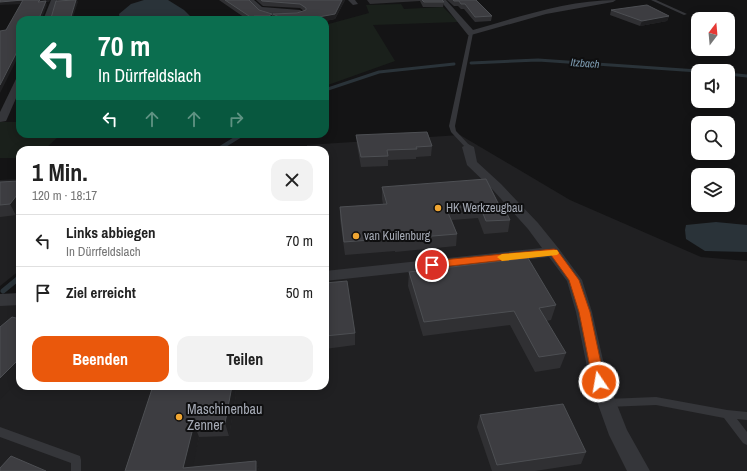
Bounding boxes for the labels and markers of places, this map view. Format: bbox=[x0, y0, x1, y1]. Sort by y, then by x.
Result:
place label: HK Werkzeugbau bbox=[446, 200, 523, 216]
marker: HK Werkzeugbau bbox=[433, 203, 443, 213]
place label: van Kuilenburg bbox=[364, 228, 431, 244]
marker: van Kuilenburg bbox=[351, 231, 361, 241]
pin bbox=[415, 248, 449, 282]
place label: Maschinenbau Zenner bbox=[187, 400, 262, 434]
marker: Maschinenbau Zenner bbox=[174, 412, 184, 422]

